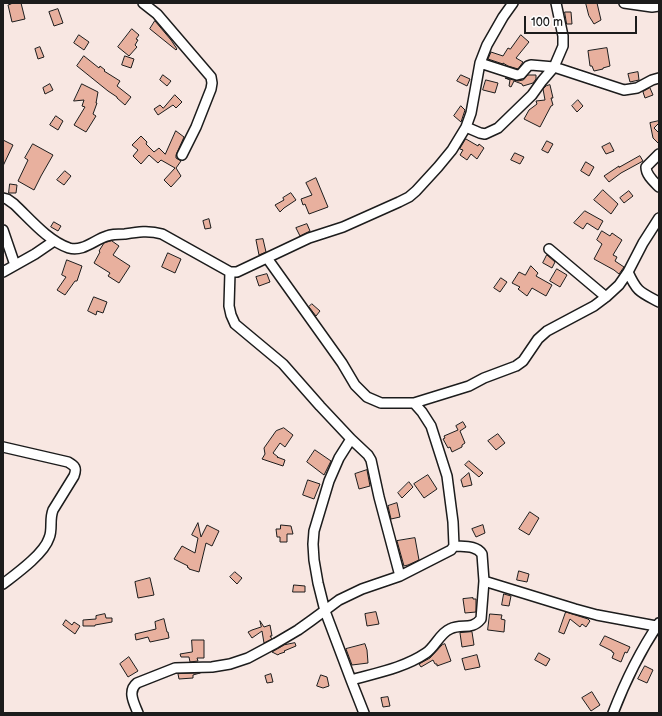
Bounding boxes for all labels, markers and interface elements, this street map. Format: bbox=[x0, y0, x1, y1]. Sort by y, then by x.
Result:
scale bar bbox=[526, 8, 639, 34]
text: 100 m bbox=[531, 15, 563, 30]

